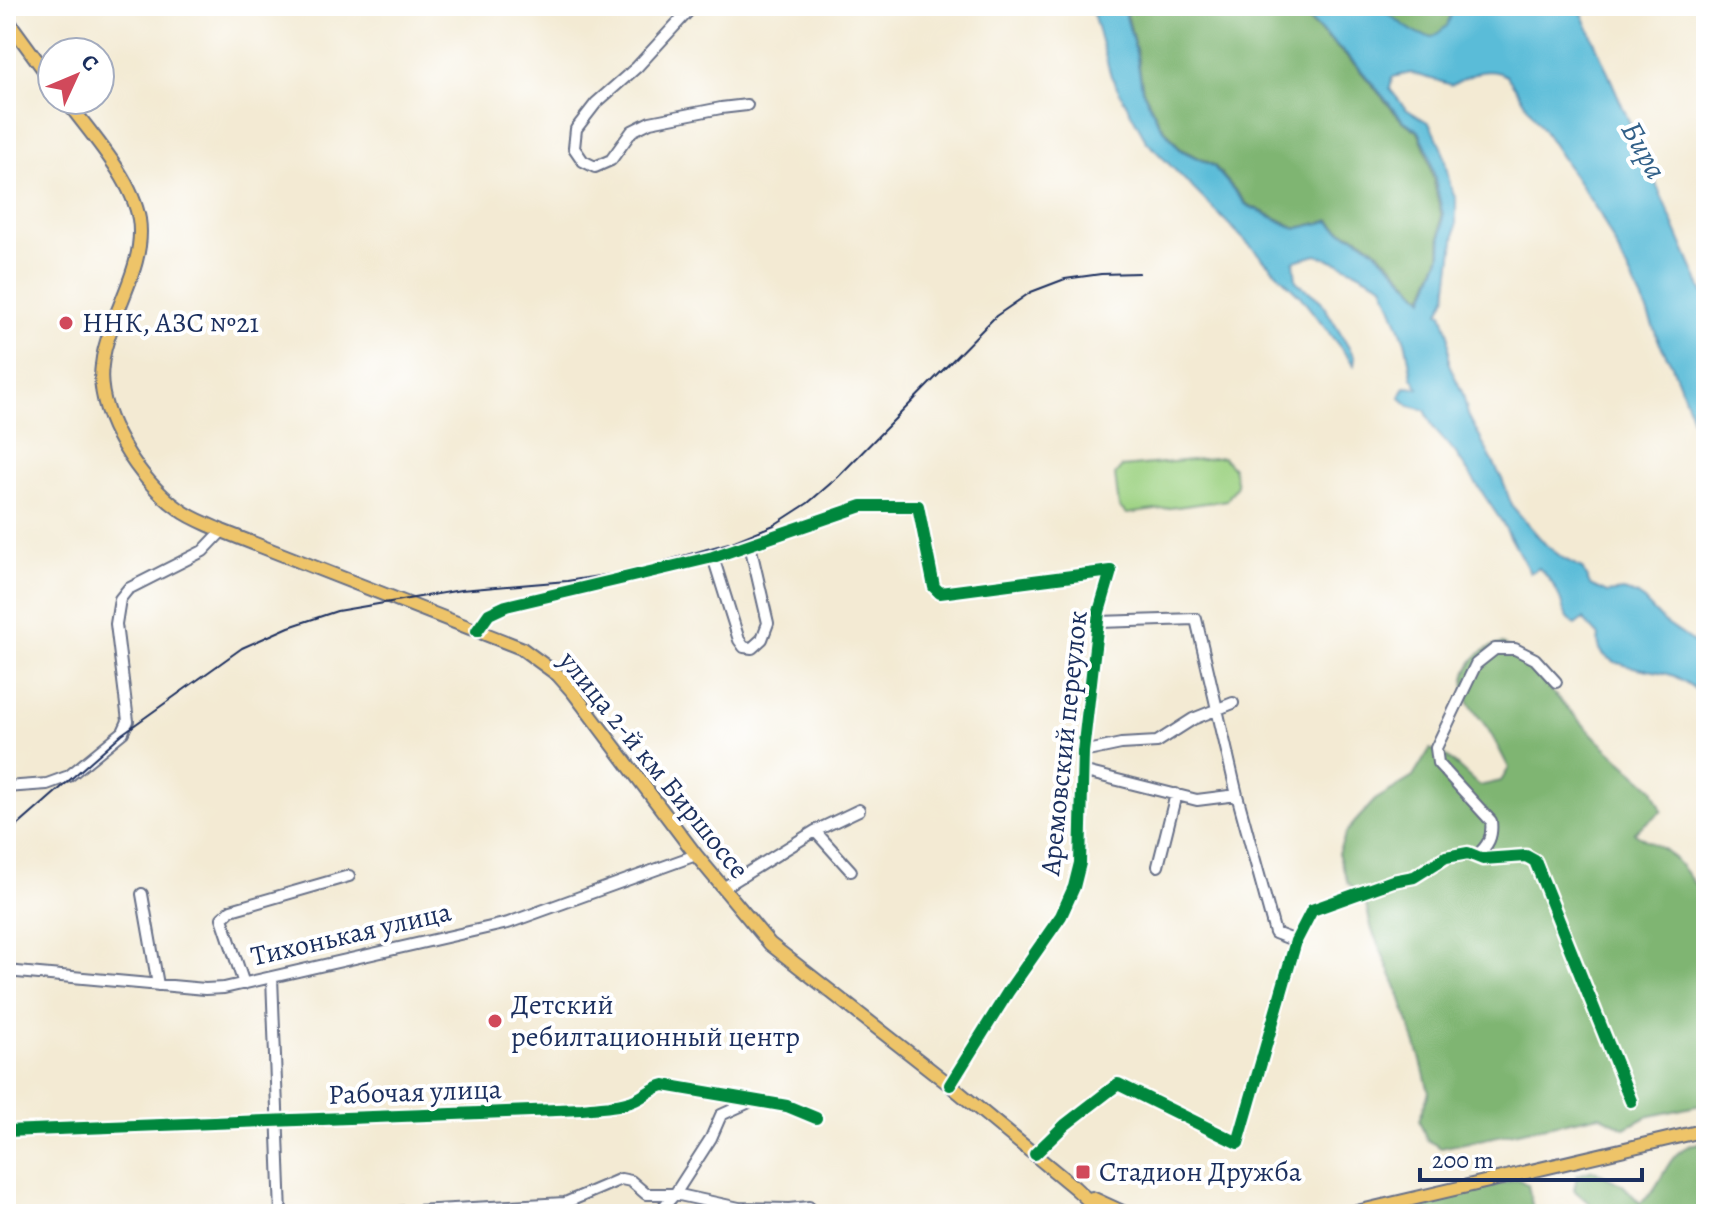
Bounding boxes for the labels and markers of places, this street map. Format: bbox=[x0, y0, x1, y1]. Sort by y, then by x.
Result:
place label: ННК, АЗС №21 bbox=[82, 304, 259, 342]
marker: ННК, АЗС №21 bbox=[57, 314, 75, 332]
place label: Детский ребилтационный центр bbox=[511, 986, 800, 1056]
marker: Детский ребилтационный центр bbox=[486, 1012, 504, 1030]
place label: Стадион Дружба bbox=[1099, 1153, 1302, 1191]
marker: Стадион Дружба bbox=[1074, 1163, 1092, 1181]

